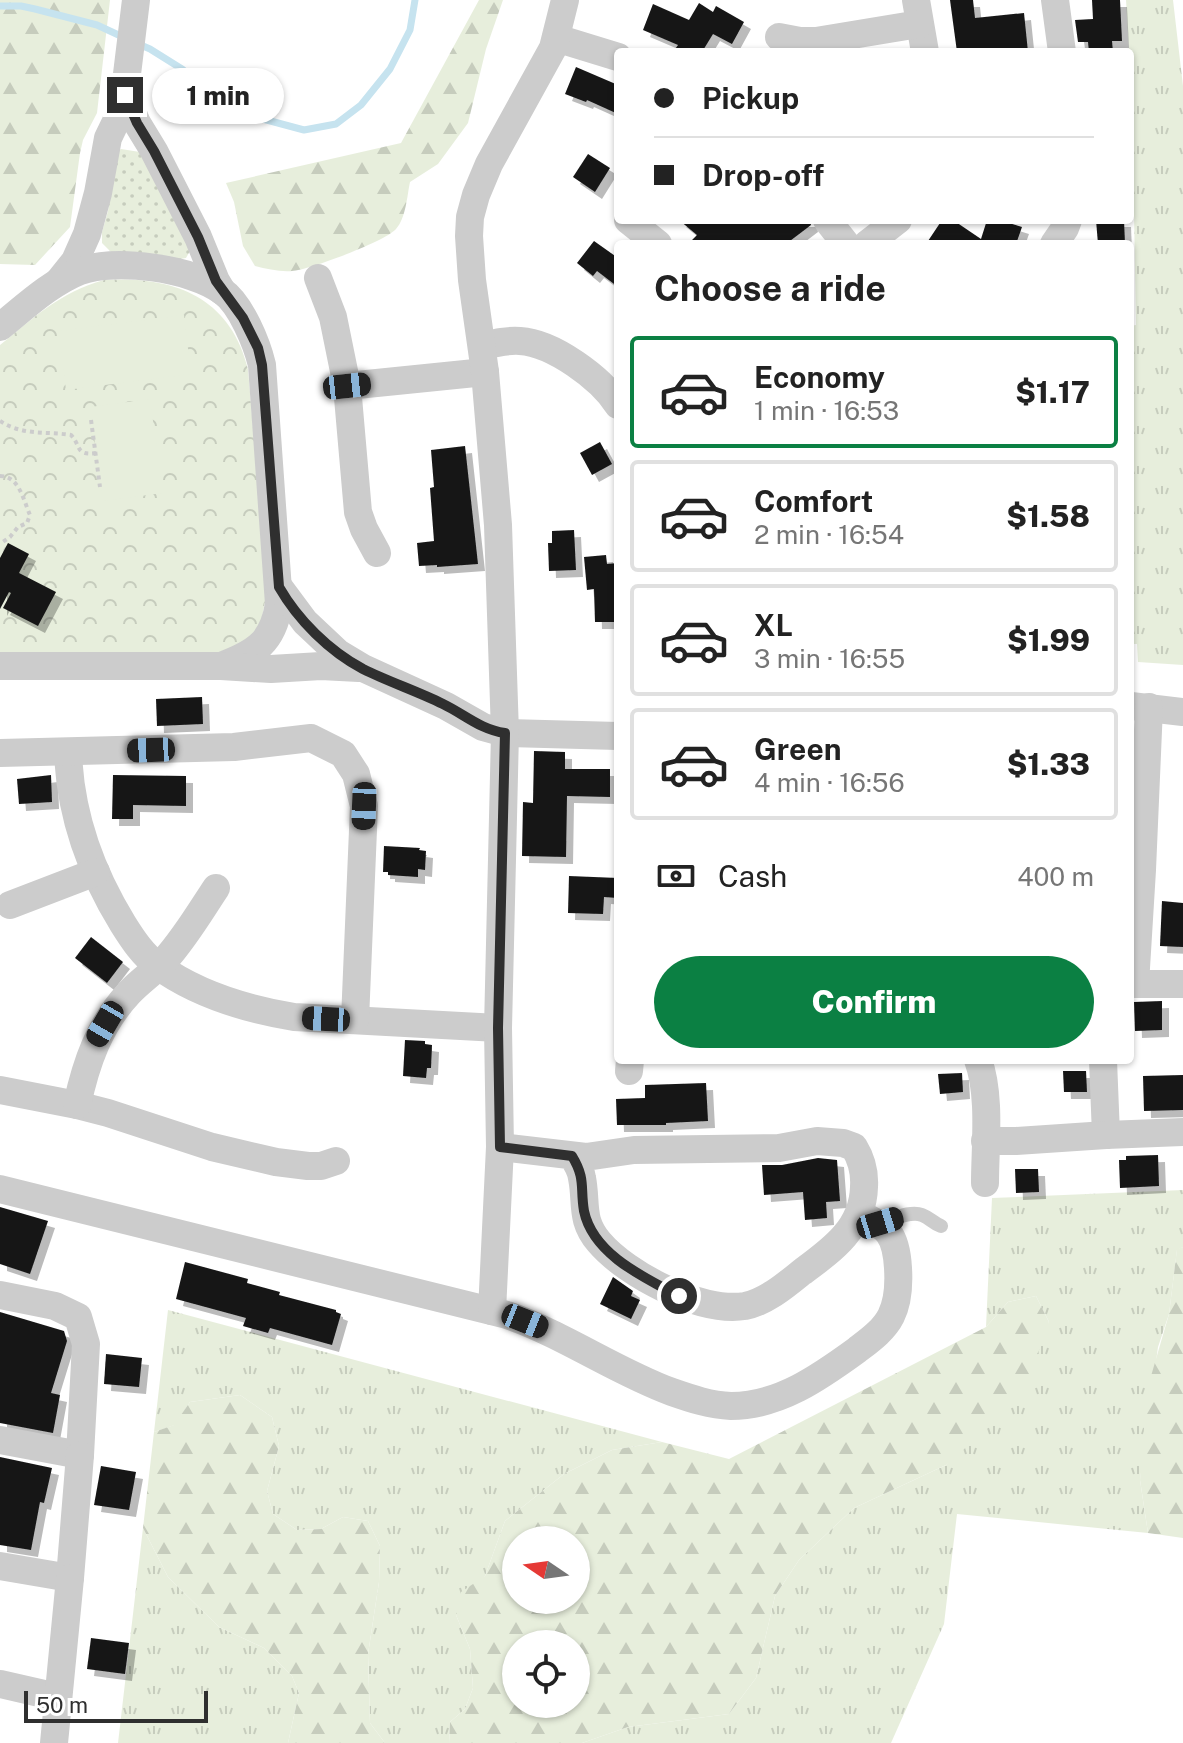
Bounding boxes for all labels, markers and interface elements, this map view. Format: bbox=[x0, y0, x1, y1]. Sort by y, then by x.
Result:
callout: 1 min bbox=[153, 67, 285, 123]
route end bbox=[107, 77, 143, 113]
text: 1 min bbox=[186, 80, 250, 111]
text: Pickup bbox=[702, 80, 799, 116]
text: Drop-off bbox=[702, 157, 824, 193]
text: Choose a ride bbox=[654, 267, 886, 309]
icon: car bbox=[658, 356, 730, 428]
text: Economy bbox=[754, 359, 885, 395]
car bbox=[322, 372, 372, 400]
text: $1.17 bbox=[1015, 374, 1090, 410]
text: 1 min · 16:53 bbox=[754, 395, 899, 426]
icon: car bbox=[658, 480, 730, 552]
text: Comfort bbox=[754, 483, 873, 519]
text: $1.58 bbox=[1006, 498, 1090, 534]
text: 2 min · 16:54 bbox=[754, 519, 904, 550]
icon: car bbox=[658, 604, 730, 676]
text: XL bbox=[754, 607, 793, 643]
text: $1.99 bbox=[1007, 622, 1090, 658]
text: 3 min · 16:55 bbox=[754, 643, 905, 674]
icon: car bbox=[658, 728, 730, 800]
text: Green bbox=[754, 731, 841, 767]
car bbox=[127, 737, 175, 763]
text: $1.33 bbox=[1007, 746, 1090, 782]
text: 4 min · 16:56 bbox=[754, 767, 905, 798]
car bbox=[351, 782, 377, 830]
icon: cash bbox=[654, 854, 698, 898]
text: Cash bbox=[718, 858, 787, 894]
text: 400 m bbox=[1017, 861, 1094, 892]
button: Confirm bbox=[654, 956, 1094, 1048]
car bbox=[83, 997, 127, 1051]
car bbox=[301, 1006, 351, 1032]
car bbox=[854, 1205, 906, 1241]
route start bbox=[661, 1278, 697, 1314]
car bbox=[498, 1301, 552, 1341]
north arrow bbox=[502, 1526, 590, 1614]
map controls bbox=[502, 1526, 590, 1718]
button: locate bbox=[502, 1630, 590, 1718]
scale bar bbox=[24, 1687, 208, 1723]
text: 50 m bbox=[36, 1692, 88, 1718]

